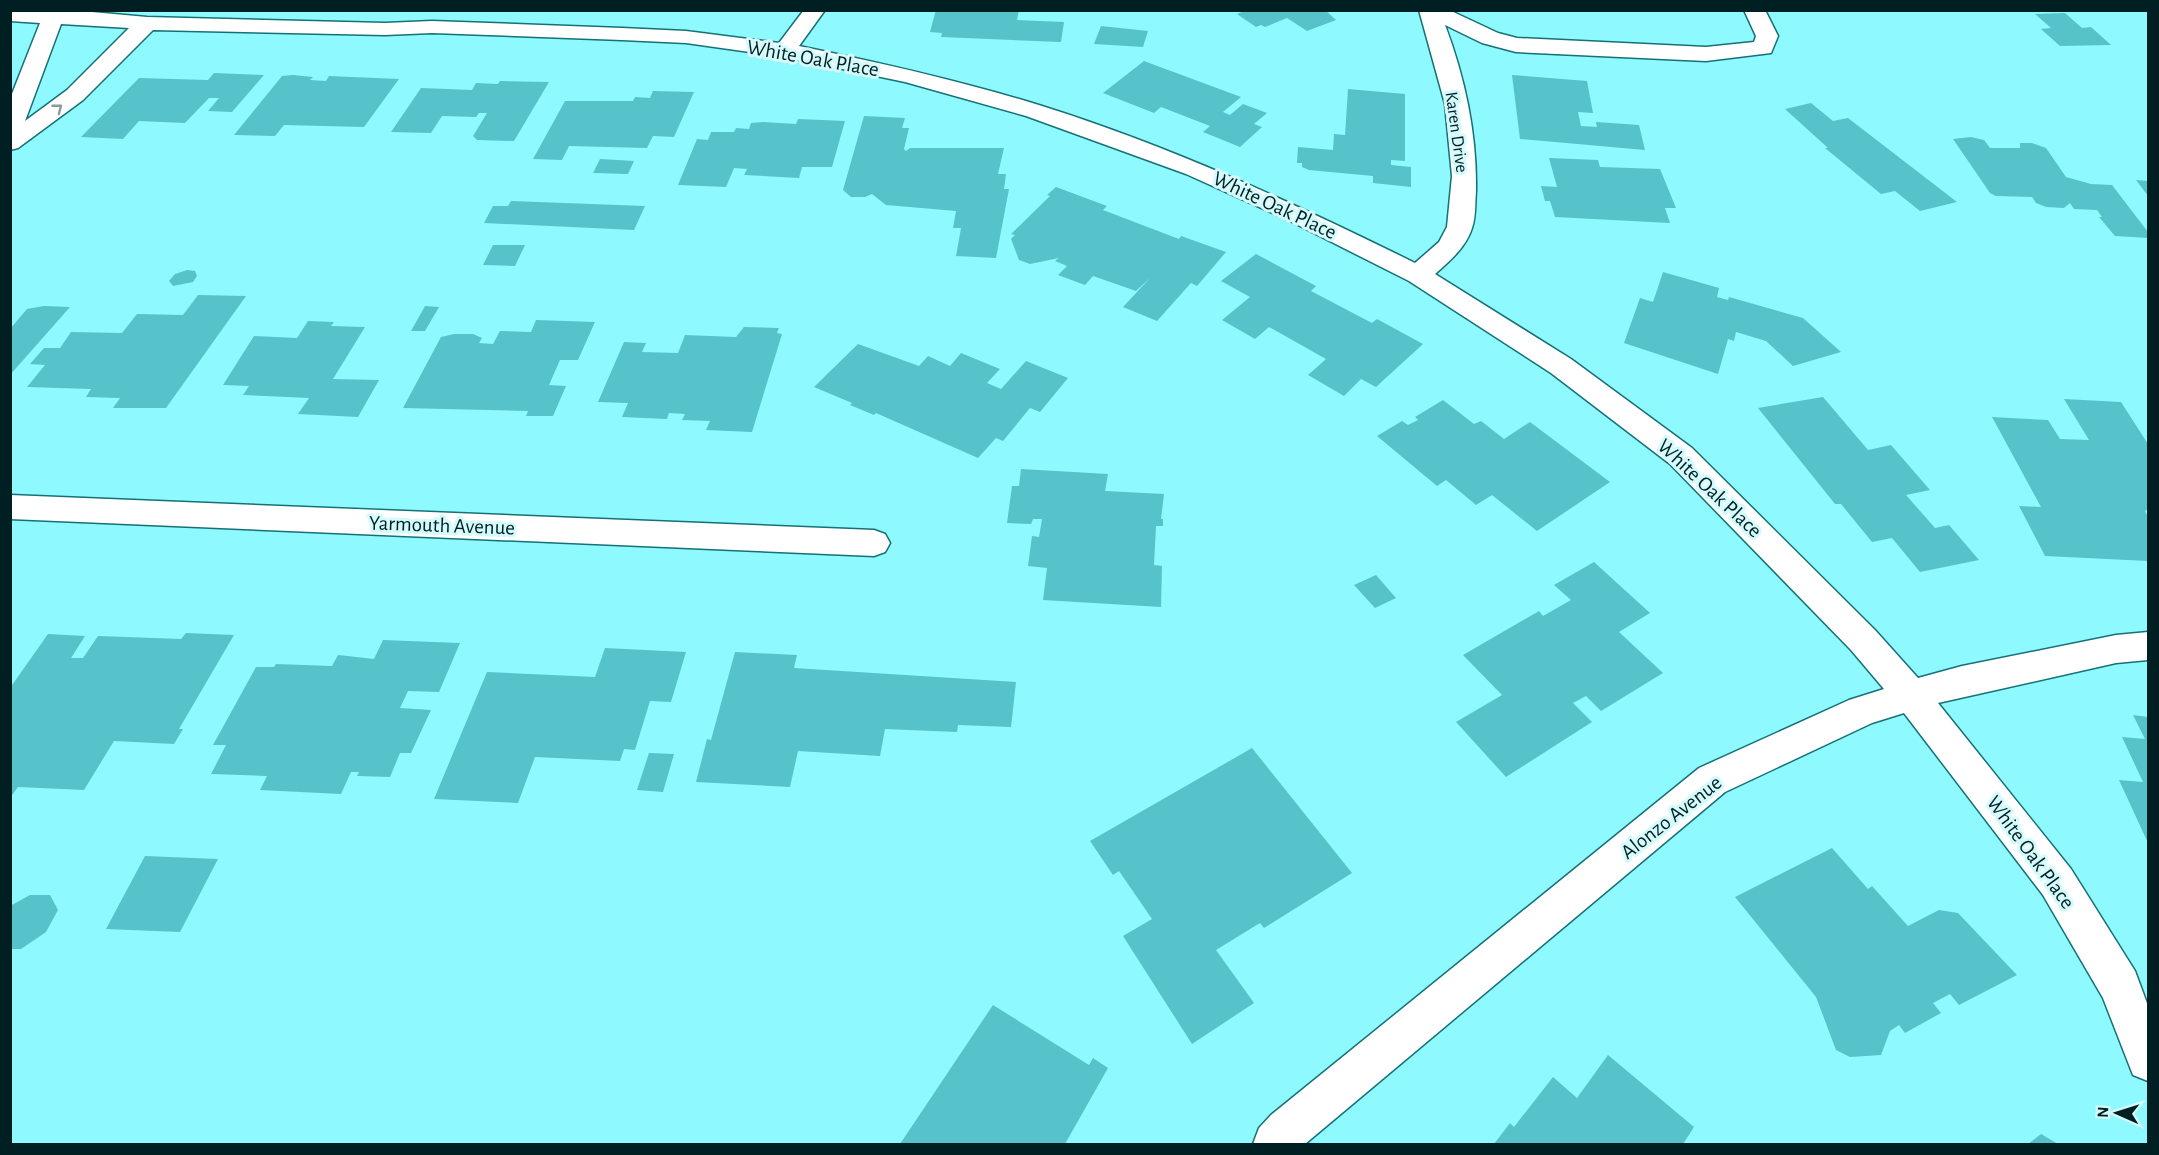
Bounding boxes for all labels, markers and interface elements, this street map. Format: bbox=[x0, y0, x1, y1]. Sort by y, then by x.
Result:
street label: White Oak Place bbox=[745, 37, 881, 80]
street label: Karen Drive bbox=[1441, 90, 1471, 174]
one-way arrow bbox=[51, 105, 62, 116]
street label: White Oak Place bbox=[1210, 168, 1340, 243]
street label: White Oak Place bbox=[1654, 435, 1766, 542]
street label: Yarmouth Avenue bbox=[369, 512, 515, 539]
street label: Alonzo Avenue bbox=[1617, 772, 1726, 863]
street label: White Oak Place bbox=[1983, 792, 2078, 913]
north arrow bbox=[2087, 1083, 2147, 1143]
text: N bbox=[2095, 1106, 2111, 1118]

